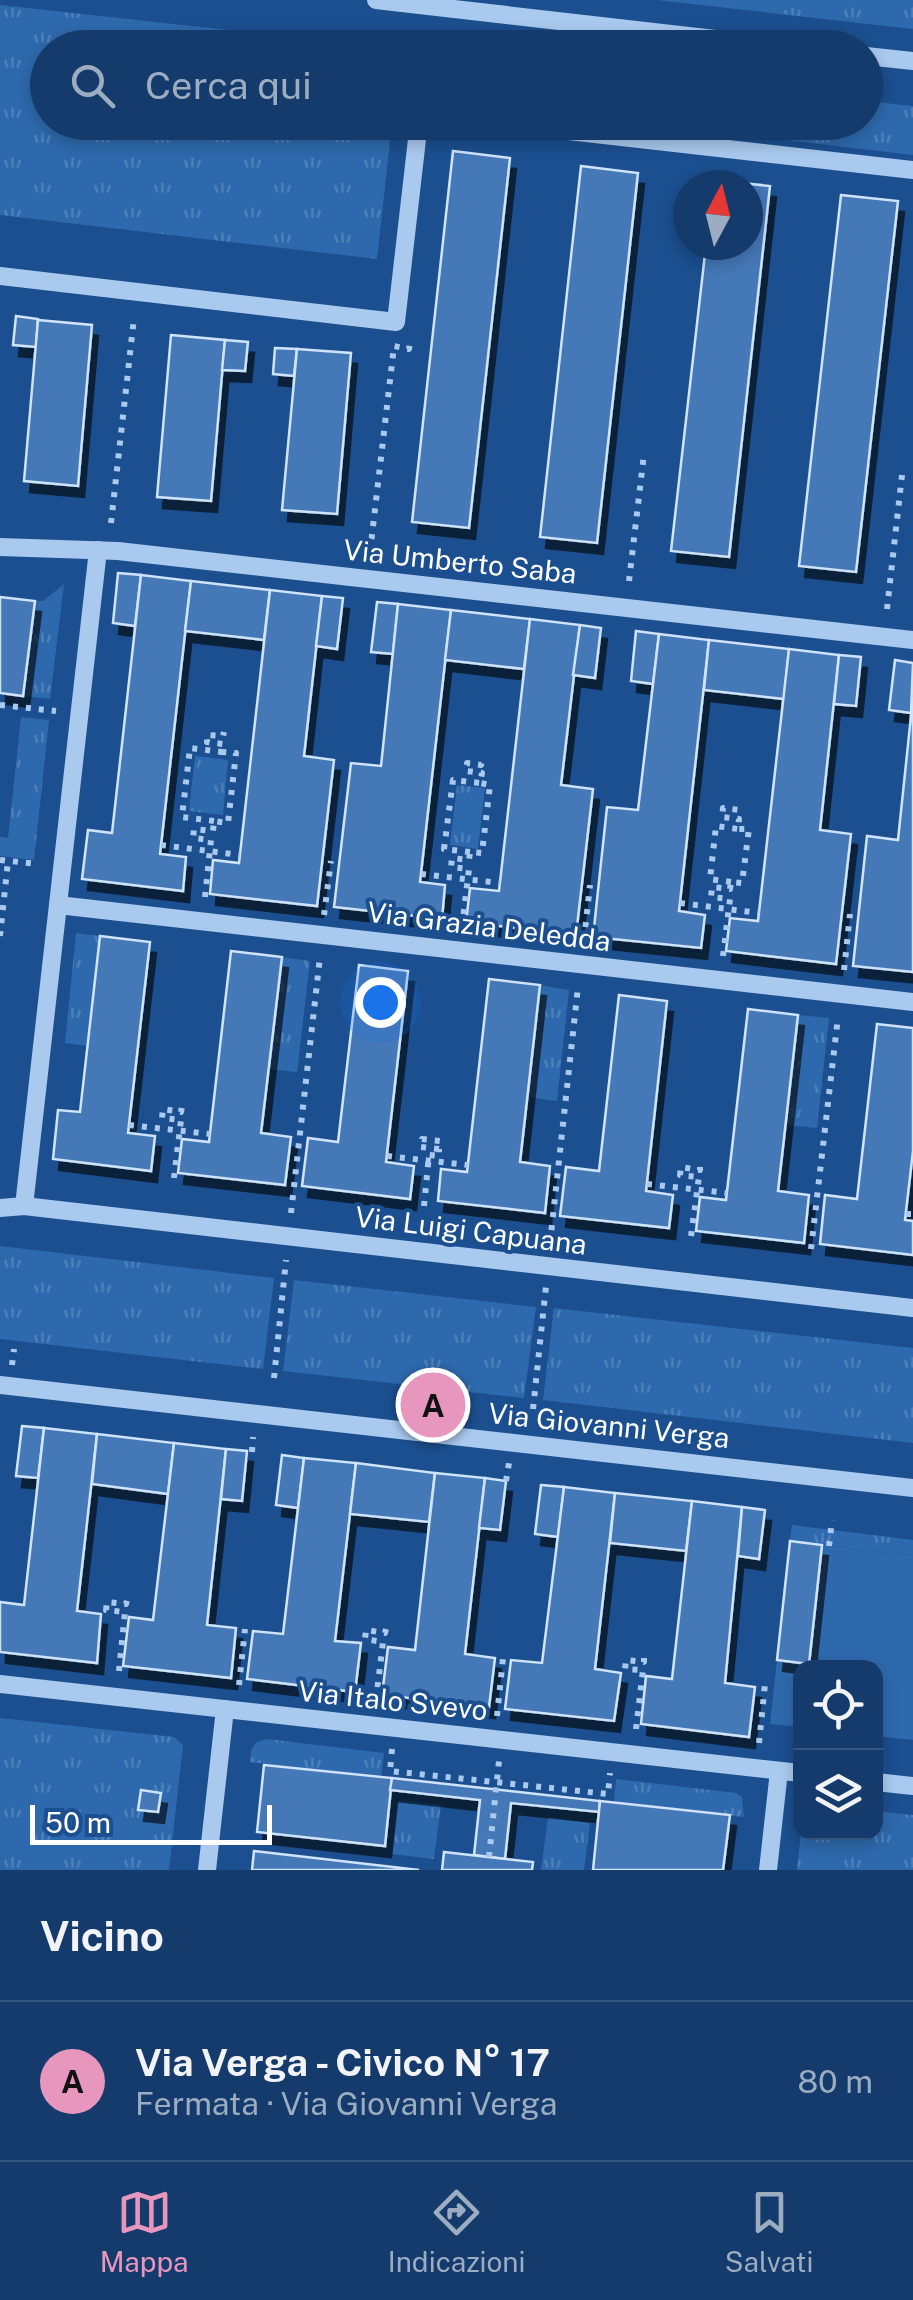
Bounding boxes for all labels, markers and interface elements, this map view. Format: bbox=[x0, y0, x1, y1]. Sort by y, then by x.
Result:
search box bbox=[30, 30, 883, 140]
icon: search bbox=[65, 58, 120, 113]
text: Cerca qui bbox=[145, 63, 312, 108]
north arrow bbox=[673, 170, 763, 260]
street label: Via Umberto Saba bbox=[342, 532, 578, 590]
street label: Via Grazia Deledda bbox=[365, 895, 613, 957]
your location bbox=[355, 977, 406, 1028]
street label: Via Luigi Capuana bbox=[353, 1199, 589, 1261]
pin: A bbox=[400, 1368, 466, 1442]
street label: Via Giovanni Verga bbox=[487, 1396, 731, 1454]
map controls bbox=[793, 1660, 883, 1840]
button: locate bbox=[793, 1660, 883, 1750]
street label: Via Italo Svevo bbox=[297, 1674, 489, 1726]
button: layers bbox=[793, 1750, 883, 1840]
scale bar bbox=[30, 1800, 272, 1844]
text: 50 m bbox=[45, 1806, 111, 1839]
text: Vicino bbox=[40, 1911, 164, 1960]
text: Via Verga - Civico N° 17 bbox=[135, 2040, 550, 2085]
text: A bbox=[61, 2063, 84, 2100]
text: 80 m bbox=[797, 2063, 873, 2100]
text: Fermata · Via Giovanni Verga bbox=[135, 2085, 558, 2122]
tab: Mappa bbox=[100, 2185, 188, 2278]
tab: Indicazioni bbox=[388, 2185, 525, 2278]
tab: Salvati bbox=[725, 2185, 813, 2278]

